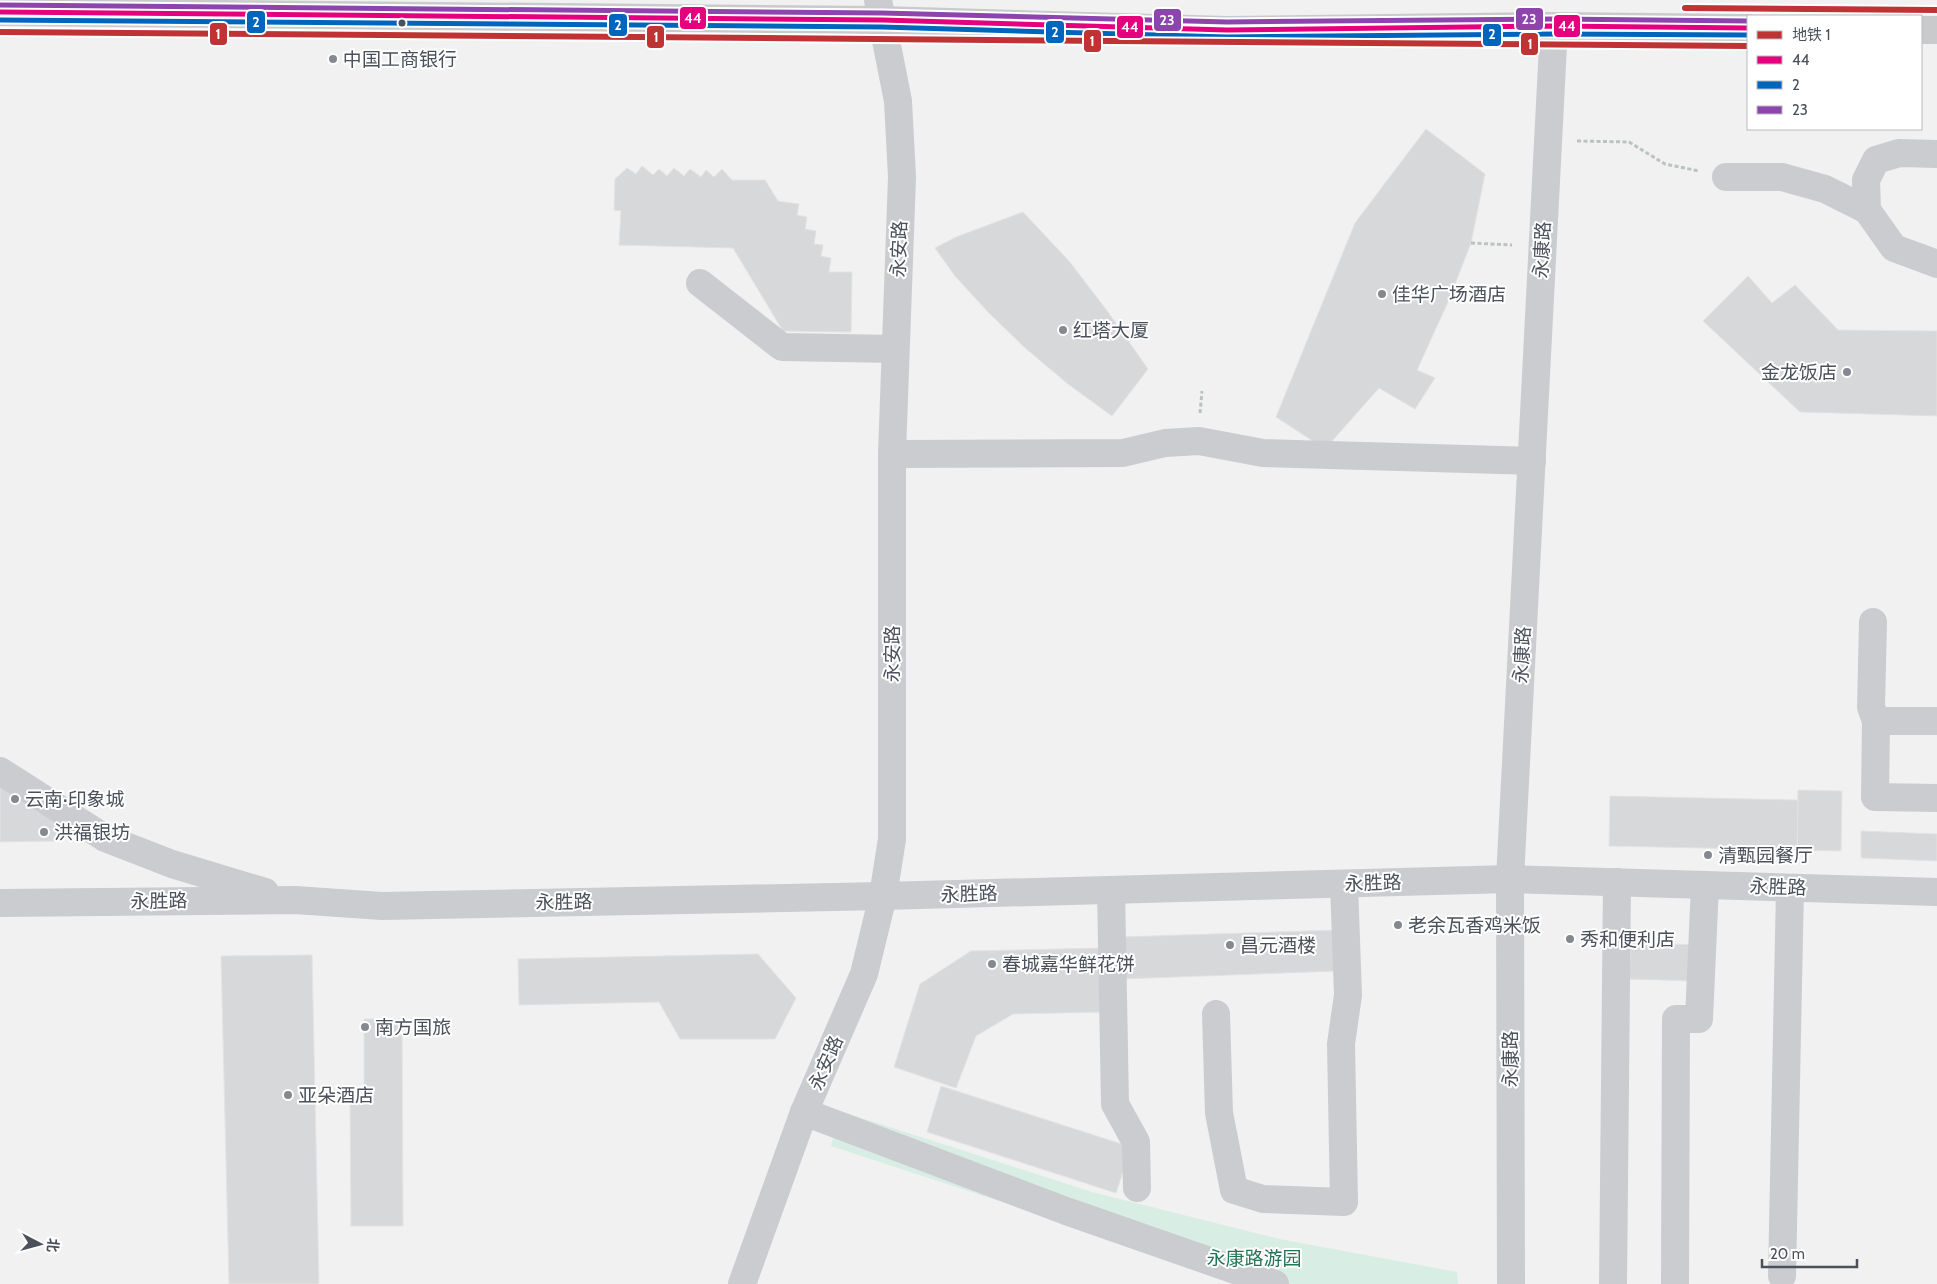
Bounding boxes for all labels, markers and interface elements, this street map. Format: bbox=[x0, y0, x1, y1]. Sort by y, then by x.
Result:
line badge: 44 bbox=[679, 6, 707, 30]
line badge: 23 bbox=[1515, 7, 1544, 31]
line badge: 23 bbox=[1153, 8, 1182, 32]
text: 44 bbox=[684, 9, 702, 27]
line badge: 2 bbox=[246, 10, 266, 34]
text: 23 bbox=[1522, 10, 1536, 28]
text: 23 bbox=[1160, 11, 1174, 29]
text: 2 bbox=[252, 13, 260, 31]
line badge: 2 bbox=[608, 13, 628, 37]
line badge: 44 bbox=[1553, 14, 1581, 38]
line badge: 44 bbox=[1116, 15, 1144, 39]
legend bbox=[1747, 15, 1922, 130]
text: 2 bbox=[614, 16, 622, 34]
text: 44 bbox=[1558, 17, 1576, 35]
unlabelled marker bbox=[397, 18, 407, 28]
text: 44 bbox=[1121, 18, 1139, 36]
line badge: 2 bbox=[1045, 20, 1065, 44]
line badge: 1 bbox=[209, 22, 228, 46]
text: 2 bbox=[1051, 23, 1059, 41]
line badge: 2 bbox=[1482, 23, 1502, 47]
text: 1 bbox=[215, 25, 221, 43]
line badge: 1 bbox=[646, 25, 665, 49]
text: 2 bbox=[1488, 25, 1496, 43]
text: 地铁 1 bbox=[1792, 26, 1830, 44]
text: 1 bbox=[653, 28, 659, 46]
line badge: 1 bbox=[1083, 29, 1102, 53]
text: 1 bbox=[1089, 32, 1095, 50]
line badge: 1 bbox=[1520, 32, 1539, 56]
text: 1 bbox=[1527, 35, 1533, 53]
place label: 中国工商银行 bbox=[343, 48, 457, 71]
text: 44 bbox=[1792, 51, 1810, 69]
marker: 中国工商银行 bbox=[327, 53, 339, 65]
text: 2 bbox=[1792, 76, 1800, 94]
text: 23 bbox=[1792, 101, 1808, 119]
street label: 永安路 bbox=[887, 220, 911, 278]
street label: 永康路 bbox=[1529, 221, 1555, 279]
place label: 佳华广场酒店 bbox=[1392, 283, 1506, 306]
marker: 佳华广场酒店 bbox=[1376, 288, 1388, 300]
place label: 红塔大厦 bbox=[1073, 319, 1149, 342]
marker: 红塔大厦 bbox=[1057, 324, 1069, 336]
place label: 金龙饭店 bbox=[1761, 361, 1837, 384]
marker: 金龙饭店 bbox=[1841, 366, 1853, 378]
street label: 永安路 bbox=[881, 625, 904, 683]
street label: 永康路 bbox=[1509, 626, 1535, 684]
place label: 云南·印象城 bbox=[25, 788, 125, 811]
marker: 云南·印象城 bbox=[9, 793, 21, 805]
place label: 洪福银坊 bbox=[54, 821, 130, 844]
marker: 洪福银坊 bbox=[38, 826, 50, 838]
place label: 清甄园餐厅 bbox=[1718, 844, 1813, 867]
marker: 清甄园餐厅 bbox=[1702, 849, 1714, 861]
street label: 永胜路 bbox=[1344, 871, 1402, 895]
street label: 永胜路 bbox=[1749, 875, 1807, 899]
street label: 永胜路 bbox=[940, 882, 998, 906]
street label: 永胜路 bbox=[130, 889, 188, 913]
street label: 永胜路 bbox=[535, 890, 593, 914]
place label: 老余瓦香鸡米饭 bbox=[1408, 914, 1541, 937]
marker: 老余瓦香鸡米饭 bbox=[1392, 919, 1404, 931]
place label: 秀和便利店 bbox=[1580, 928, 1675, 951]
marker: 秀和便利店 bbox=[1564, 933, 1576, 945]
place label: 昌元酒楼 bbox=[1240, 934, 1316, 957]
marker: 昌元酒楼 bbox=[1224, 939, 1236, 951]
place label: 春城嘉华鲜花饼 bbox=[1002, 953, 1135, 976]
marker: 春城嘉华鲜花饼 bbox=[986, 958, 998, 970]
place label: 南方国旅 bbox=[375, 1016, 451, 1039]
marker: 南方国旅 bbox=[359, 1021, 371, 1033]
street label: 永康路 bbox=[1499, 1030, 1522, 1088]
street label: 永安路 bbox=[804, 1032, 848, 1094]
place label: 亚朵酒店 bbox=[298, 1084, 374, 1107]
marker: 亚朵酒店 bbox=[282, 1089, 294, 1101]
north arrow bbox=[15, 1219, 65, 1269]
scale bar bbox=[1762, 1236, 1857, 1268]
text: 北 bbox=[43, 1237, 63, 1253]
text: 20 m bbox=[1770, 1245, 1805, 1263]
park label: 永康路游园 bbox=[1206, 1247, 1302, 1270]

